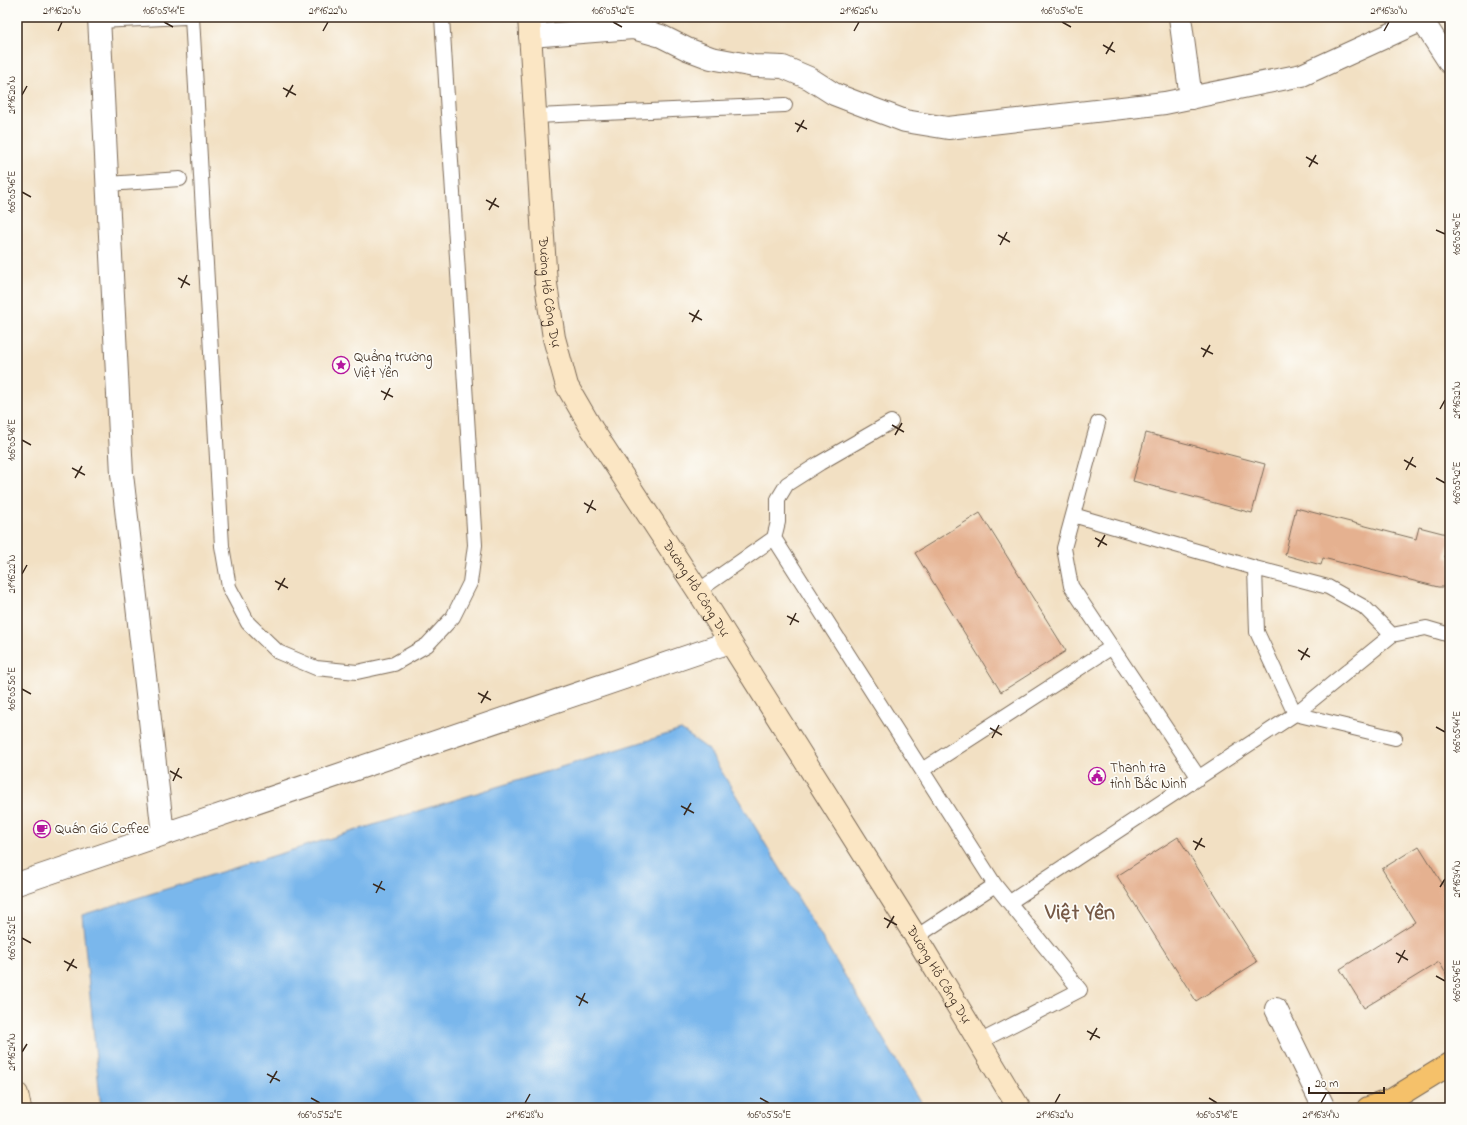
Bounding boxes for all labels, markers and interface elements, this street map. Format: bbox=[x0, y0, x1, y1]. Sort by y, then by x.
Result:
text: 21°16'20"N bbox=[43, 4, 81, 19]
text: 106°05'44"E bbox=[143, 4, 185, 19]
text: 21°16'22"N bbox=[309, 4, 347, 19]
text: 106°05'42"E bbox=[591, 4, 635, 19]
text: 21°16'26"N bbox=[840, 4, 878, 19]
text: 106°05'40"E bbox=[1041, 4, 1083, 19]
text: 21°16'30"N bbox=[1371, 4, 1408, 19]
text: 21°16'20"N bbox=[5, 76, 20, 114]
text: 106°05'46"E bbox=[5, 171, 20, 213]
text: 106°05'40"E bbox=[1450, 213, 1465, 255]
street label: Đường Hồ Công Dự bbox=[532, 235, 567, 350]
place label: Quảng trường Việt Yên bbox=[353, 347, 432, 384]
place icon: Quảng trường Việt Yên bbox=[331, 355, 351, 375]
text: 21°16'32"N bbox=[1450, 381, 1465, 419]
text: 106°05'48"E bbox=[5, 419, 20, 461]
text: 106°05'42"E bbox=[1450, 461, 1465, 505]
street label: Đường Hồ Công Dự bbox=[656, 535, 735, 641]
text: 21°16'22"N bbox=[5, 555, 20, 593]
text: 106°05'50"E bbox=[5, 667, 20, 711]
text: 106°05'44"E bbox=[1450, 711, 1465, 753]
place label: Thanh tra tỉnh Bắc Ninh bbox=[1110, 758, 1187, 795]
public building icon: Thanh tra tỉnh Bắc Ninh bbox=[1087, 766, 1107, 786]
cafe icon: Quán Gió Coffee bbox=[32, 819, 52, 839]
place label: Quán Gió Coffee bbox=[55, 819, 150, 840]
text: 21°16'34"N bbox=[1450, 860, 1465, 897]
district label: Việt Yên bbox=[1044, 898, 1115, 930]
text: 106°05'52"E bbox=[5, 916, 20, 960]
street label: Đường Hồ Công Dự bbox=[900, 921, 976, 1028]
text: 106°05'46"E bbox=[1450, 960, 1465, 1002]
text: 21°16'24"N bbox=[5, 1033, 20, 1071]
scale bar bbox=[1309, 1069, 1384, 1095]
text: 20 m bbox=[1315, 1075, 1338, 1093]
text: 106°05'52"E bbox=[298, 1108, 342, 1123]
text: 21°16'28"N bbox=[506, 1108, 544, 1123]
text: 106°05'50"E bbox=[747, 1108, 791, 1123]
text: 21°16'32"N bbox=[1036, 1108, 1074, 1123]
text: 106°05'48"E bbox=[1196, 1108, 1238, 1123]
text: 21°16'34"N bbox=[1303, 1108, 1340, 1123]

